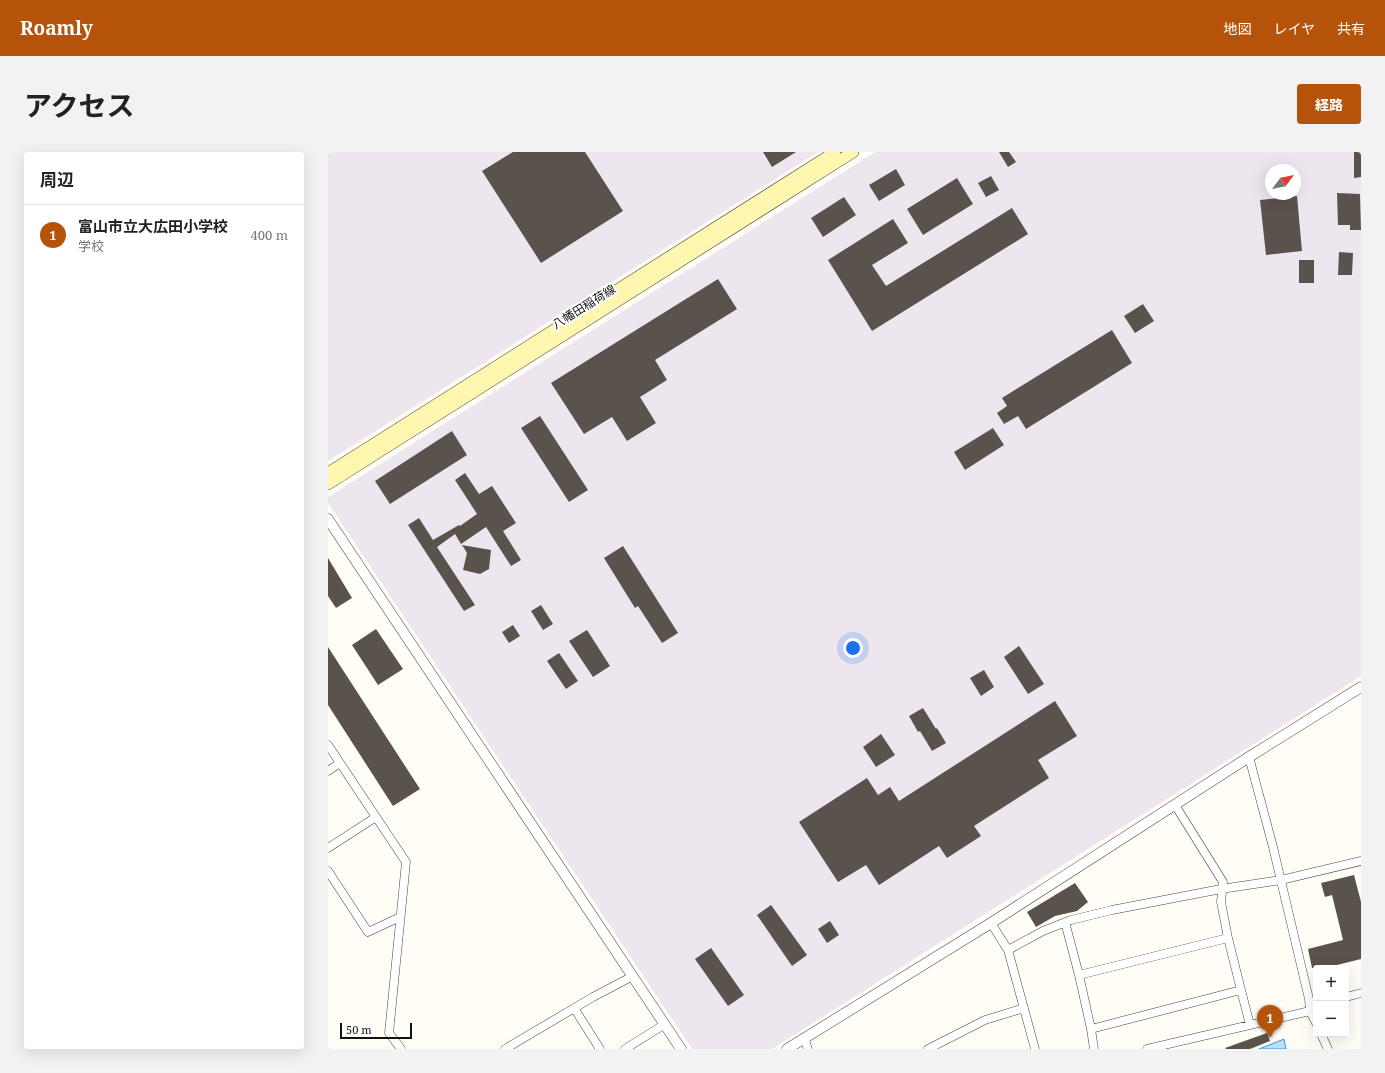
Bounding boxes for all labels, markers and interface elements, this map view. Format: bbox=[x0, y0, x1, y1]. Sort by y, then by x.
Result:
text: Roamly bbox=[20, 15, 93, 41]
text: 地図 bbox=[1223, 19, 1251, 38]
text: レイヤ bbox=[1273, 19, 1315, 38]
text: 共有 bbox=[1337, 19, 1365, 38]
button: 経路 bbox=[1297, 84, 1361, 124]
text: アクセス bbox=[24, 86, 135, 124]
north arrow bbox=[1265, 164, 1301, 200]
text: 周辺 bbox=[40, 168, 74, 191]
text: 富山市立大広田小学校 bbox=[78, 216, 228, 236]
text: 1 bbox=[49, 226, 57, 244]
text: 400 m bbox=[251, 226, 288, 244]
text: 学校 bbox=[78, 237, 104, 255]
street label: 八幡田稲荷線 bbox=[549, 280, 619, 333]
your location bbox=[843, 638, 863, 658]
map controls bbox=[1313, 965, 1349, 1037]
button: + bbox=[1313, 965, 1349, 1001]
button: − bbox=[1313, 1001, 1349, 1037]
pin: 1 bbox=[1257, 1005, 1283, 1038]
scale bar bbox=[340, 1021, 412, 1040]
text: 50 m bbox=[346, 1022, 372, 1037]

